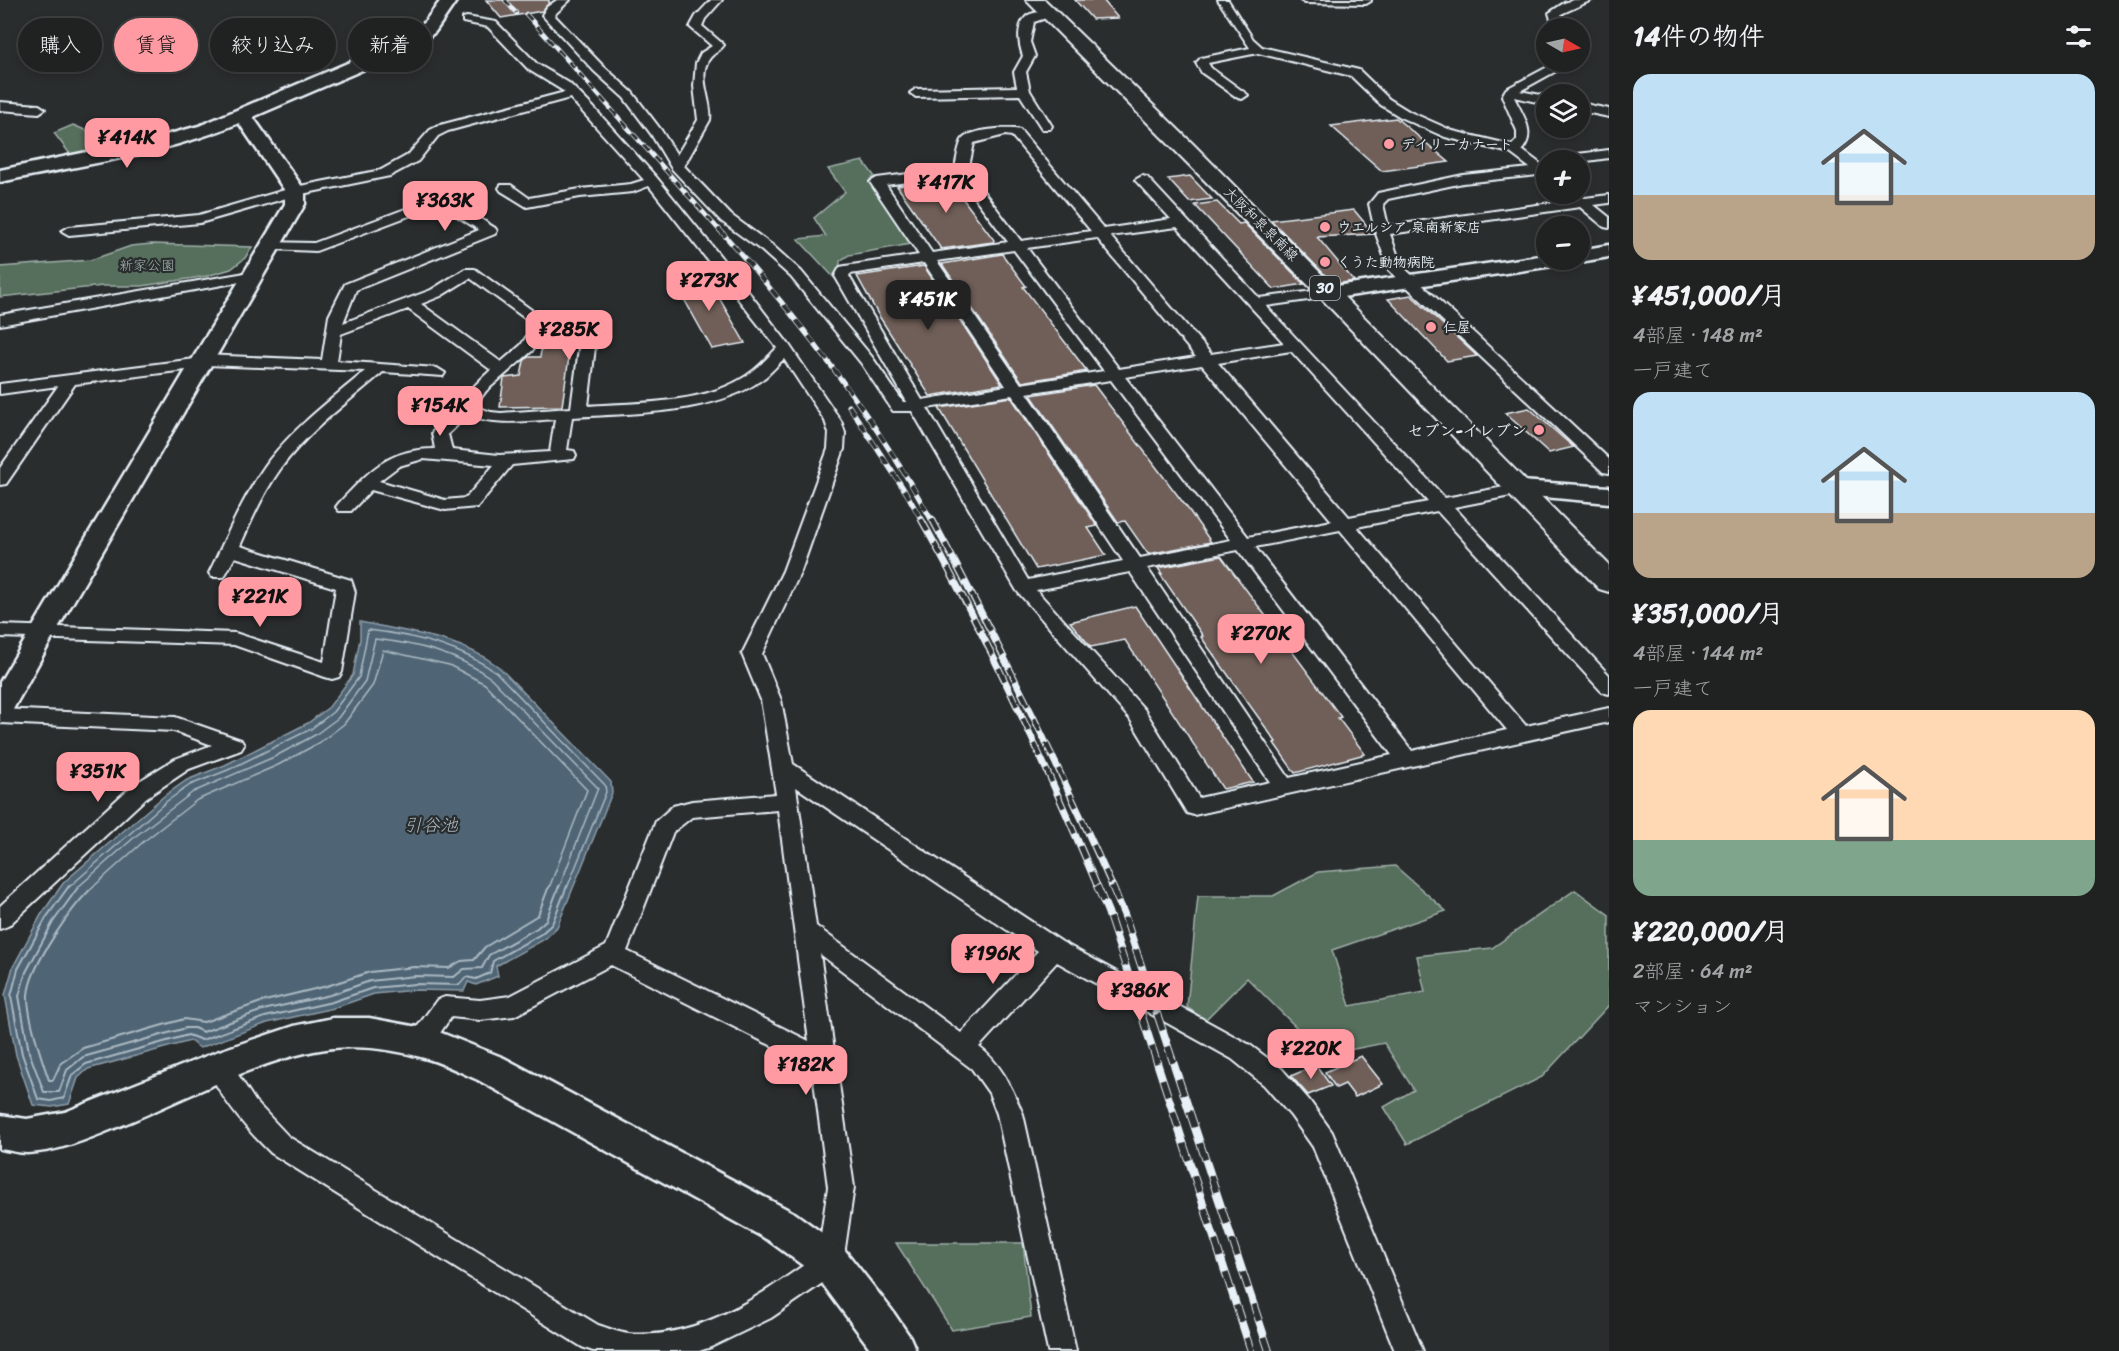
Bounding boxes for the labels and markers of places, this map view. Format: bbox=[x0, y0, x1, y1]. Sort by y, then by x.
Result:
pin: ¥414K bbox=[85, 118, 169, 169]
place label: デイリーカナート bbox=[1401, 132, 1513, 157]
marker: デイリーカナート bbox=[1382, 137, 1396, 151]
pin: ¥417K bbox=[904, 163, 988, 214]
pin: ¥363K bbox=[403, 181, 487, 232]
place label: ウエルシア 泉南新家店 bbox=[1337, 215, 1481, 240]
marker: ウエルシア 泉南新家店 bbox=[1318, 220, 1332, 234]
place label: くうた動物病院 bbox=[1337, 250, 1435, 275]
marker: くうた動物病院 bbox=[1318, 255, 1332, 269]
pin: ¥273K bbox=[667, 261, 751, 312]
pin: ¥451K bbox=[886, 280, 970, 331]
pin: ¥285K bbox=[527, 310, 611, 361]
place label: 仁屋 bbox=[1443, 315, 1471, 340]
marker: 仁屋 bbox=[1424, 320, 1438, 334]
pin: ¥154K bbox=[398, 386, 482, 437]
place label: セブン-イレブン bbox=[1408, 416, 1527, 445]
marker: セブン-イレブン bbox=[1532, 423, 1546, 437]
pin: ¥221K bbox=[218, 577, 302, 628]
pin: ¥270K bbox=[1219, 614, 1303, 665]
pin: ¥351K bbox=[56, 752, 140, 803]
pin: ¥196K bbox=[951, 934, 1035, 985]
pin: ¥386K bbox=[1098, 971, 1182, 1022]
pin: ¥220K bbox=[1269, 1029, 1353, 1080]
pin: ¥182K bbox=[764, 1045, 848, 1096]

